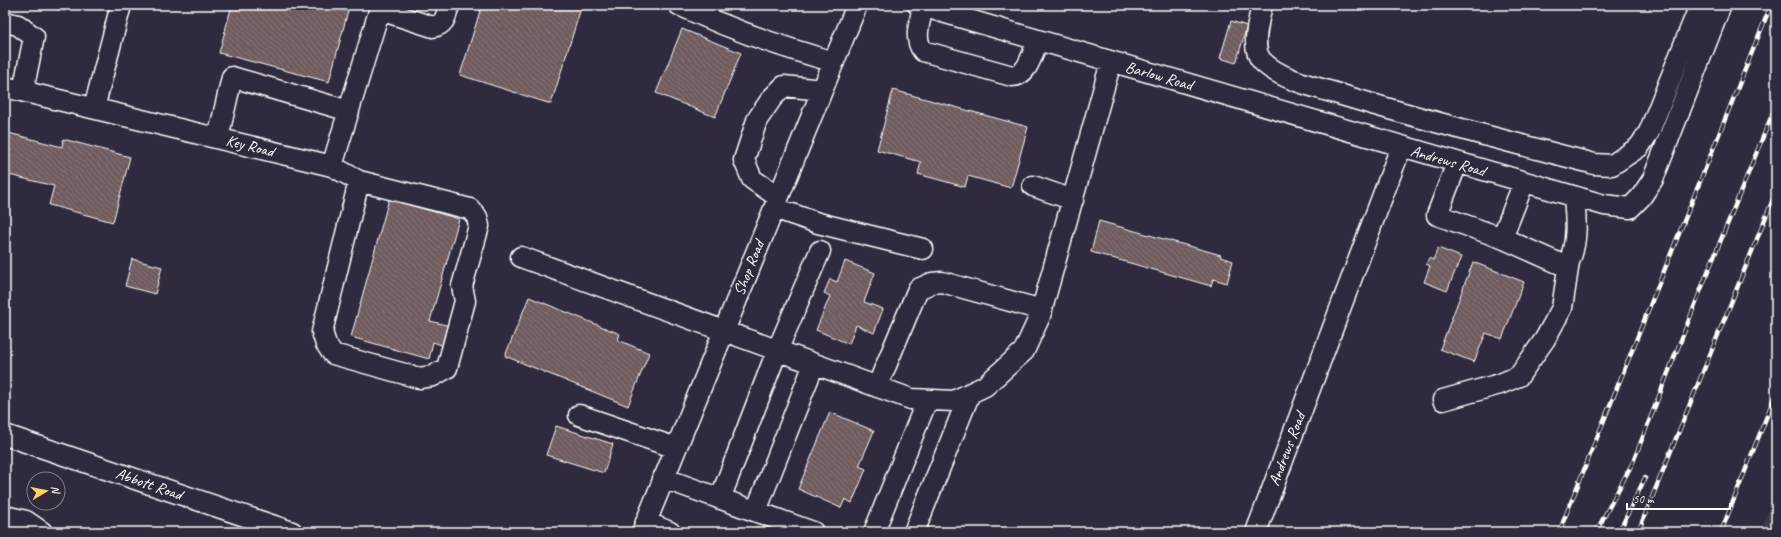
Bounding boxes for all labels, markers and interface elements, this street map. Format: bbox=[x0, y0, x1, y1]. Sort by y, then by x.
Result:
street label: Barlow Road bbox=[1123, 57, 1197, 96]
street label: Key Road bbox=[224, 130, 278, 162]
street label: Andrews Road bbox=[1408, 141, 1490, 182]
street label: Shop Road bbox=[729, 235, 770, 298]
street label: Andrews Road bbox=[1264, 407, 1311, 488]
street label: Abbott Road bbox=[113, 463, 187, 506]
north arrow bbox=[26, 471, 66, 511]
text: N bbox=[48, 485, 64, 496]
scale bar bbox=[1627, 485, 1730, 511]
text: 50 m bbox=[1633, 491, 1655, 507]

